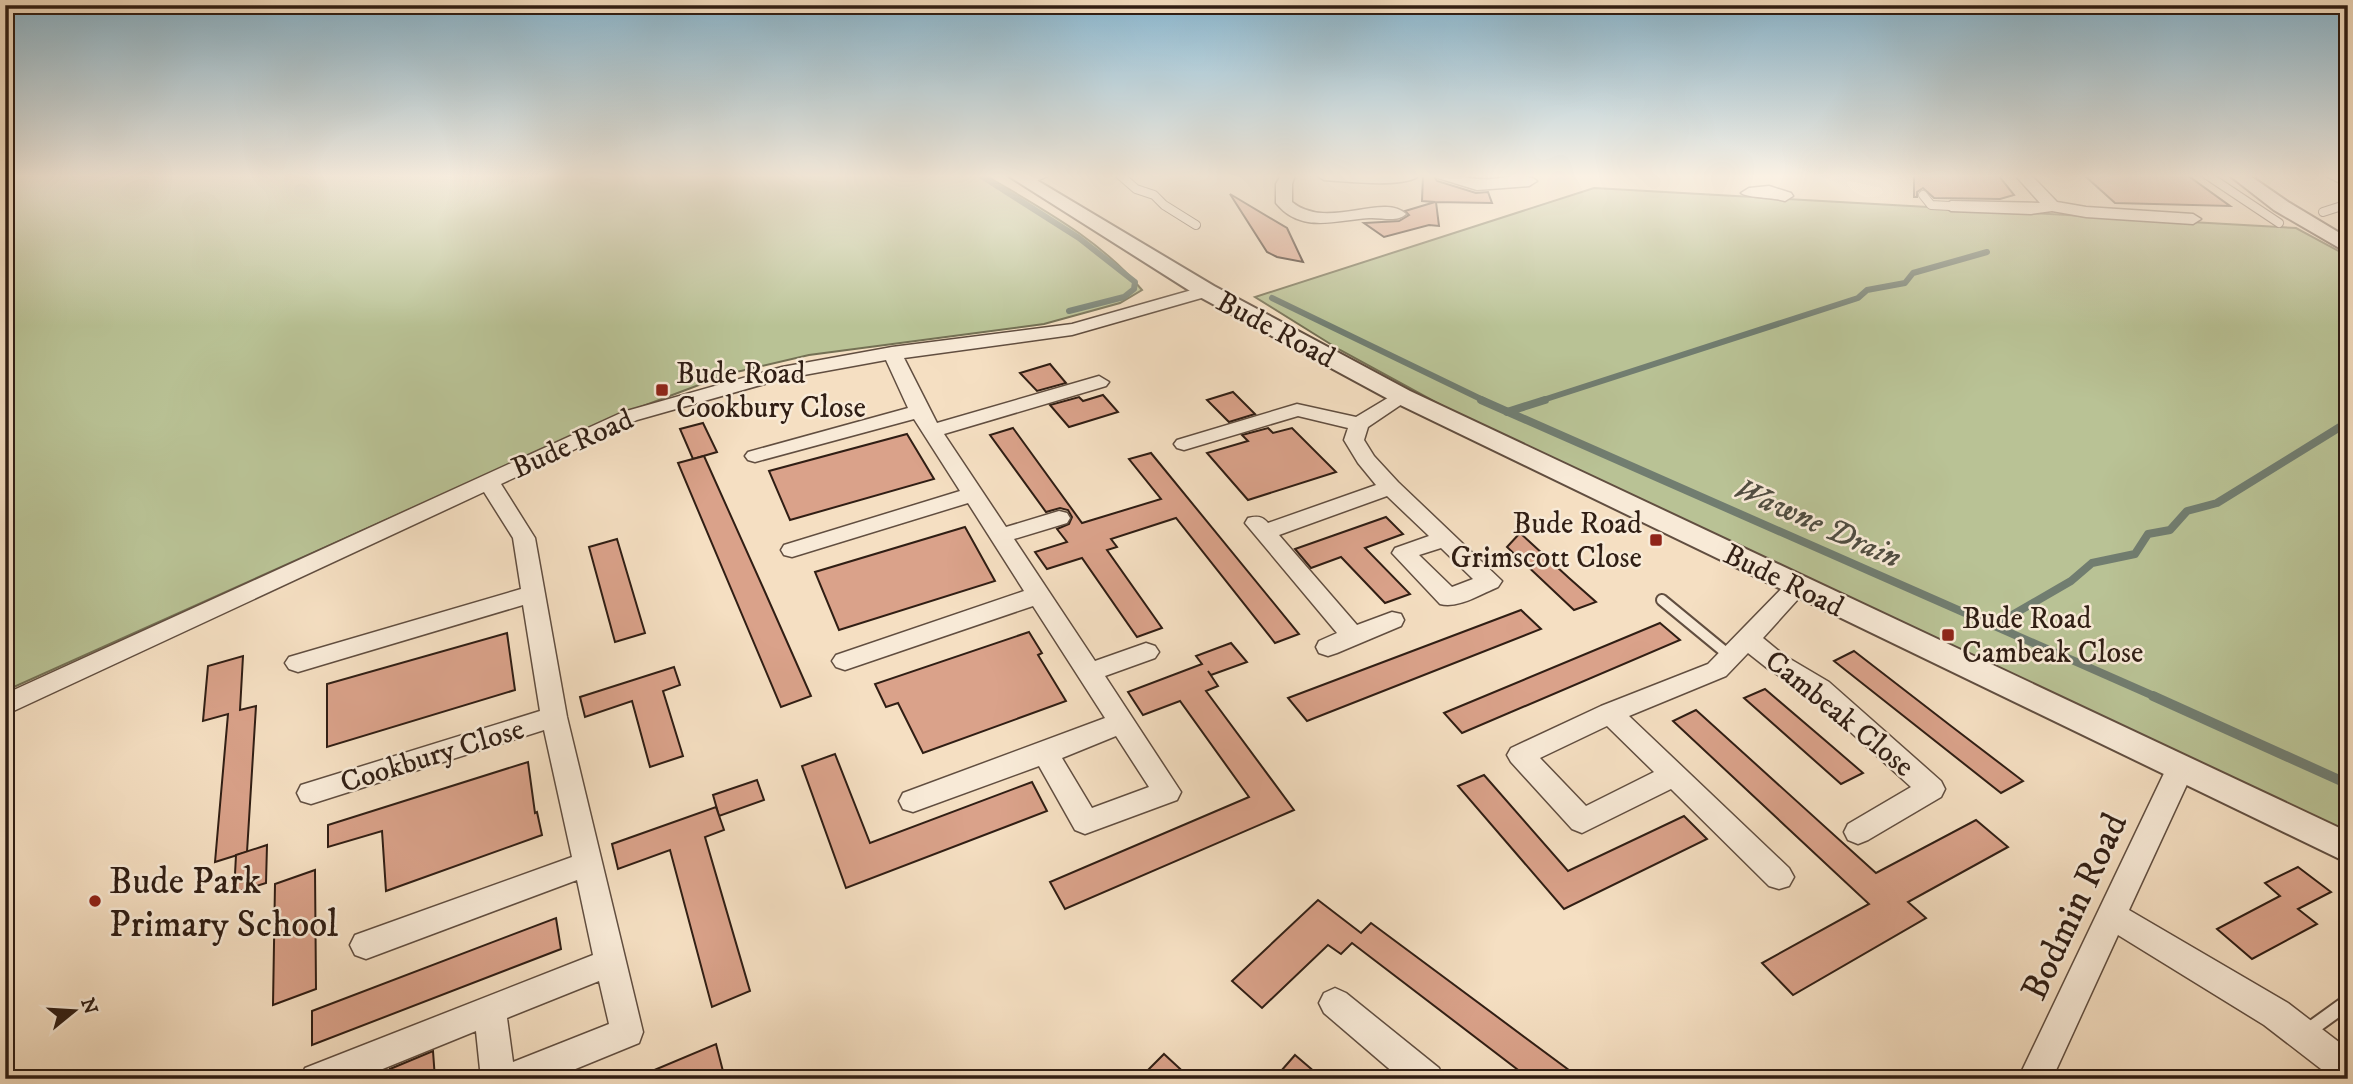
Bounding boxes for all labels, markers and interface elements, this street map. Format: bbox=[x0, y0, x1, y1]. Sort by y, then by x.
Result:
street label: Bude Road bbox=[1209, 284, 1341, 377]
place label: Bude Road Cookbury Close bbox=[676, 356, 866, 427]
marker: Bude Road Cookbury Close bbox=[654, 382, 670, 398]
street label: Bude Road bbox=[506, 401, 639, 488]
water label: Wawne Drain bbox=[1727, 469, 1907, 578]
place label: Bude Road Grimscott Close bbox=[1451, 506, 1642, 577]
marker: Bude Road Grimscott Close bbox=[1648, 532, 1664, 548]
street label: Bude Road bbox=[1717, 536, 1850, 626]
place label: Bude Road Cambeak Close bbox=[1962, 601, 2144, 672]
marker: Bude Road Cambeak Close bbox=[1940, 627, 1956, 643]
street label: Cambeak Close bbox=[1757, 643, 1921, 786]
street label: Cookbury Close bbox=[336, 711, 529, 802]
street label: Bodmin Road bbox=[2011, 806, 2139, 1008]
place label: Bude Park Primary School bbox=[109, 859, 338, 949]
marker: Bude Park Primary School bbox=[87, 893, 103, 909]
north arrow bbox=[38, 976, 108, 1046]
text: N bbox=[75, 995, 102, 1018]

